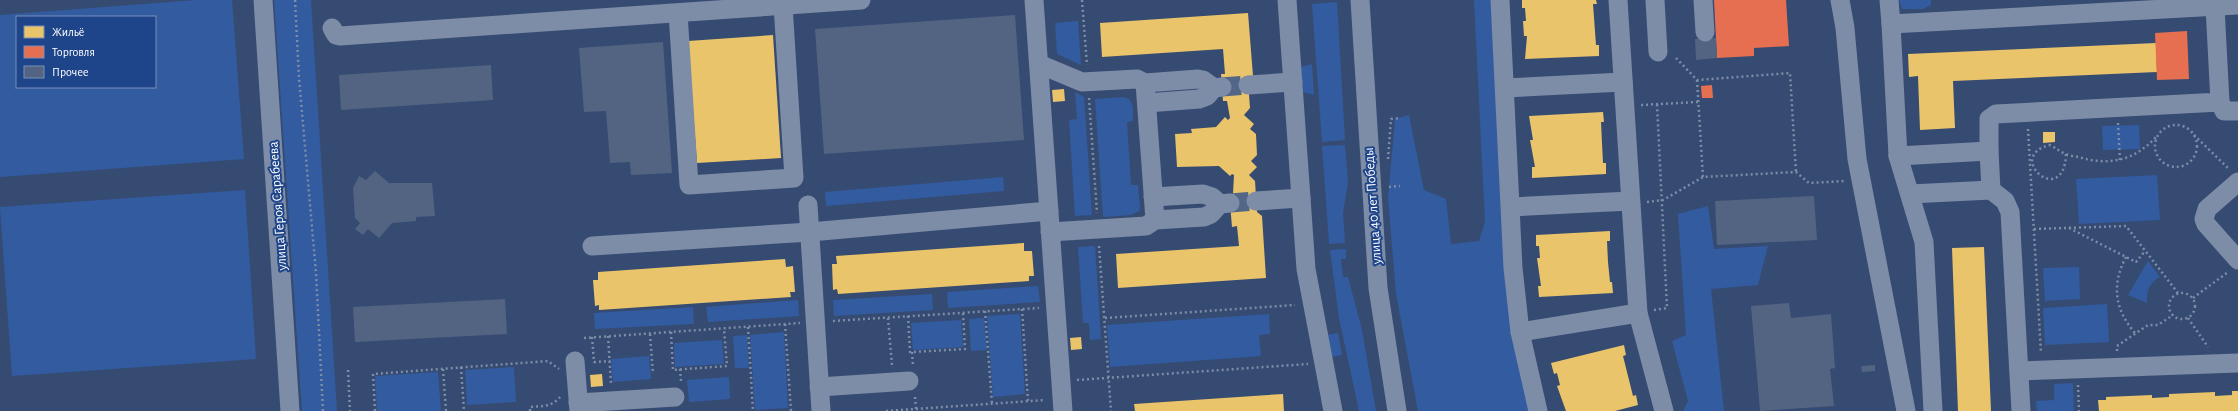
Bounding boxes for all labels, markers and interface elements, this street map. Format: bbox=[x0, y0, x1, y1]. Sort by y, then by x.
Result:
legend bbox=[16, 16, 156, 88]
text: Жильё bbox=[52, 26, 84, 38]
text: Торговля bbox=[52, 46, 95, 58]
text: Прочее bbox=[52, 66, 88, 78]
street label: улица Героя Сарабеева bbox=[266, 140, 290, 272]
street label: улица 40 лет Победы bbox=[1362, 147, 1384, 266]

